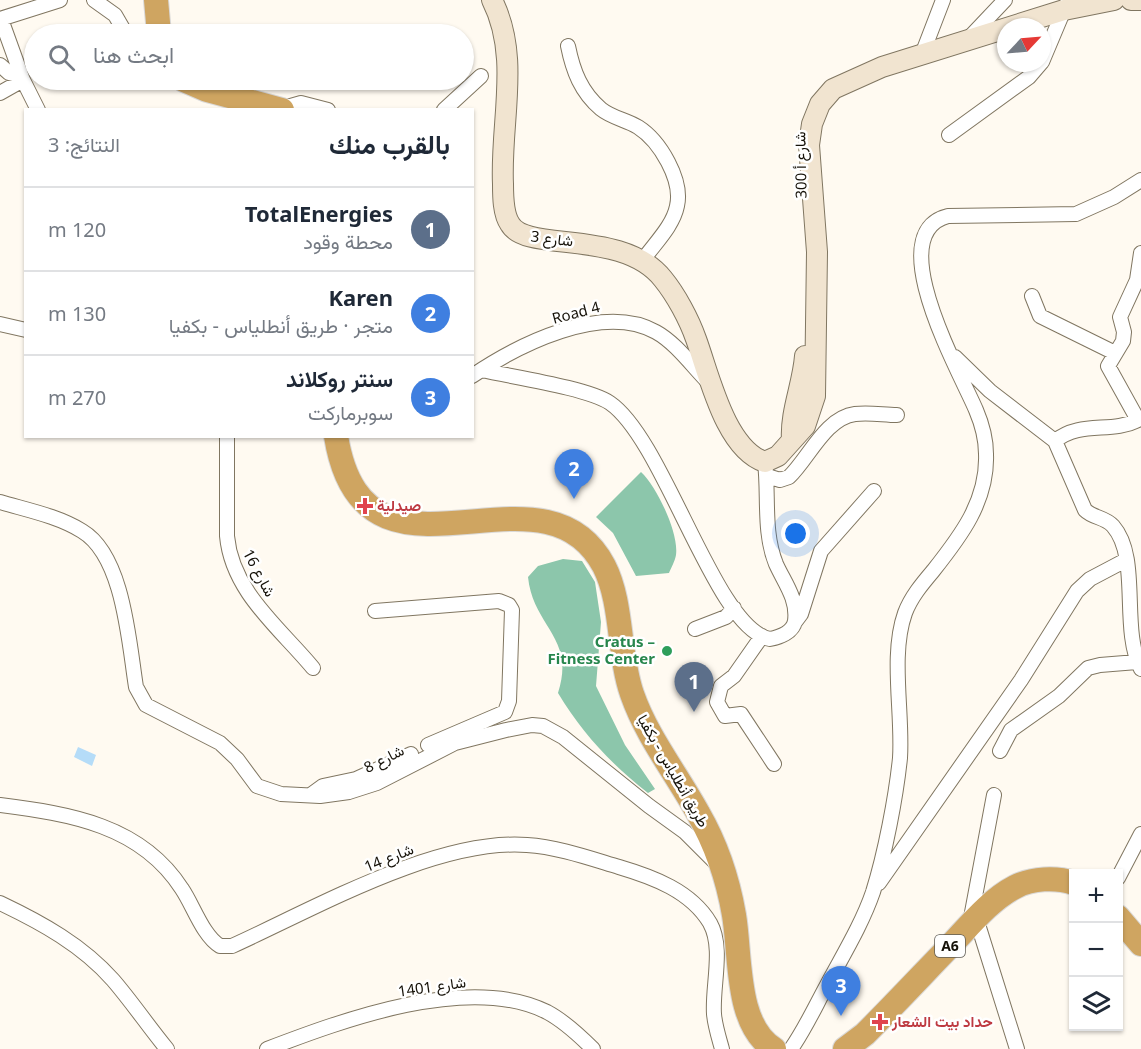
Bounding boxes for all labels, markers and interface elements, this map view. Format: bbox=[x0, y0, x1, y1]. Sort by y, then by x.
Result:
north arrow bbox=[997, 18, 1051, 72]
search box bbox=[24, 24, 474, 90]
text: ابحث هنا bbox=[93, 39, 174, 69]
icon: search bbox=[45, 41, 78, 74]
text: بالقرب منك bbox=[329, 126, 450, 162]
text: النتائج: 3 bbox=[48, 131, 120, 158]
street label: شارع أ 300 bbox=[789, 131, 813, 199]
text: TotalEnergies bbox=[245, 198, 393, 228]
text: 120 m bbox=[48, 216, 106, 243]
text: 1 bbox=[425, 216, 436, 243]
street label: شارع 3 bbox=[529, 225, 575, 253]
text: محطة وقود bbox=[303, 228, 393, 255]
text: Karen bbox=[328, 282, 393, 312]
street label: Road 4 bbox=[550, 296, 602, 328]
text: 130 m bbox=[48, 300, 106, 327]
text: 2 bbox=[425, 300, 436, 327]
text: متجر · طريق أنطلياس - بكفيا bbox=[169, 312, 393, 339]
text: سنتر روكلاند bbox=[286, 363, 393, 393]
text: 270 m bbox=[48, 384, 106, 411]
text: 3 bbox=[425, 384, 436, 411]
text: سوبرماركت bbox=[308, 399, 393, 426]
pin: 2 bbox=[554, 450, 594, 499]
place label: صيدلية bbox=[377, 495, 422, 515]
marker: صيدلية bbox=[358, 499, 372, 513]
your location bbox=[781, 519, 810, 548]
street label: شارع 16 bbox=[237, 545, 281, 601]
place label: Cratus – Fitness Center bbox=[548, 631, 655, 668]
marker: Cratus – Fitness Center bbox=[660, 644, 674, 658]
pin: 1 bbox=[674, 662, 714, 712]
street label: طريق أنطلياس - بكفيا bbox=[633, 711, 714, 831]
street label: شارع 8 bbox=[360, 739, 408, 778]
street label: شارع 14 bbox=[361, 838, 417, 878]
map controls bbox=[1069, 869, 1123, 1031]
button: + bbox=[1069, 869, 1123, 923]
button: − bbox=[1069, 923, 1123, 977]
road number: A6 bbox=[935, 935, 965, 957]
pin: 3 bbox=[822, 966, 860, 1016]
street label: شارع 1401 bbox=[397, 971, 468, 1003]
button: layers bbox=[1069, 977, 1123, 1031]
place label: حداد بيت الشعار bbox=[891, 1011, 993, 1031]
marker: حداد بيت الشعار bbox=[873, 1015, 887, 1029]

